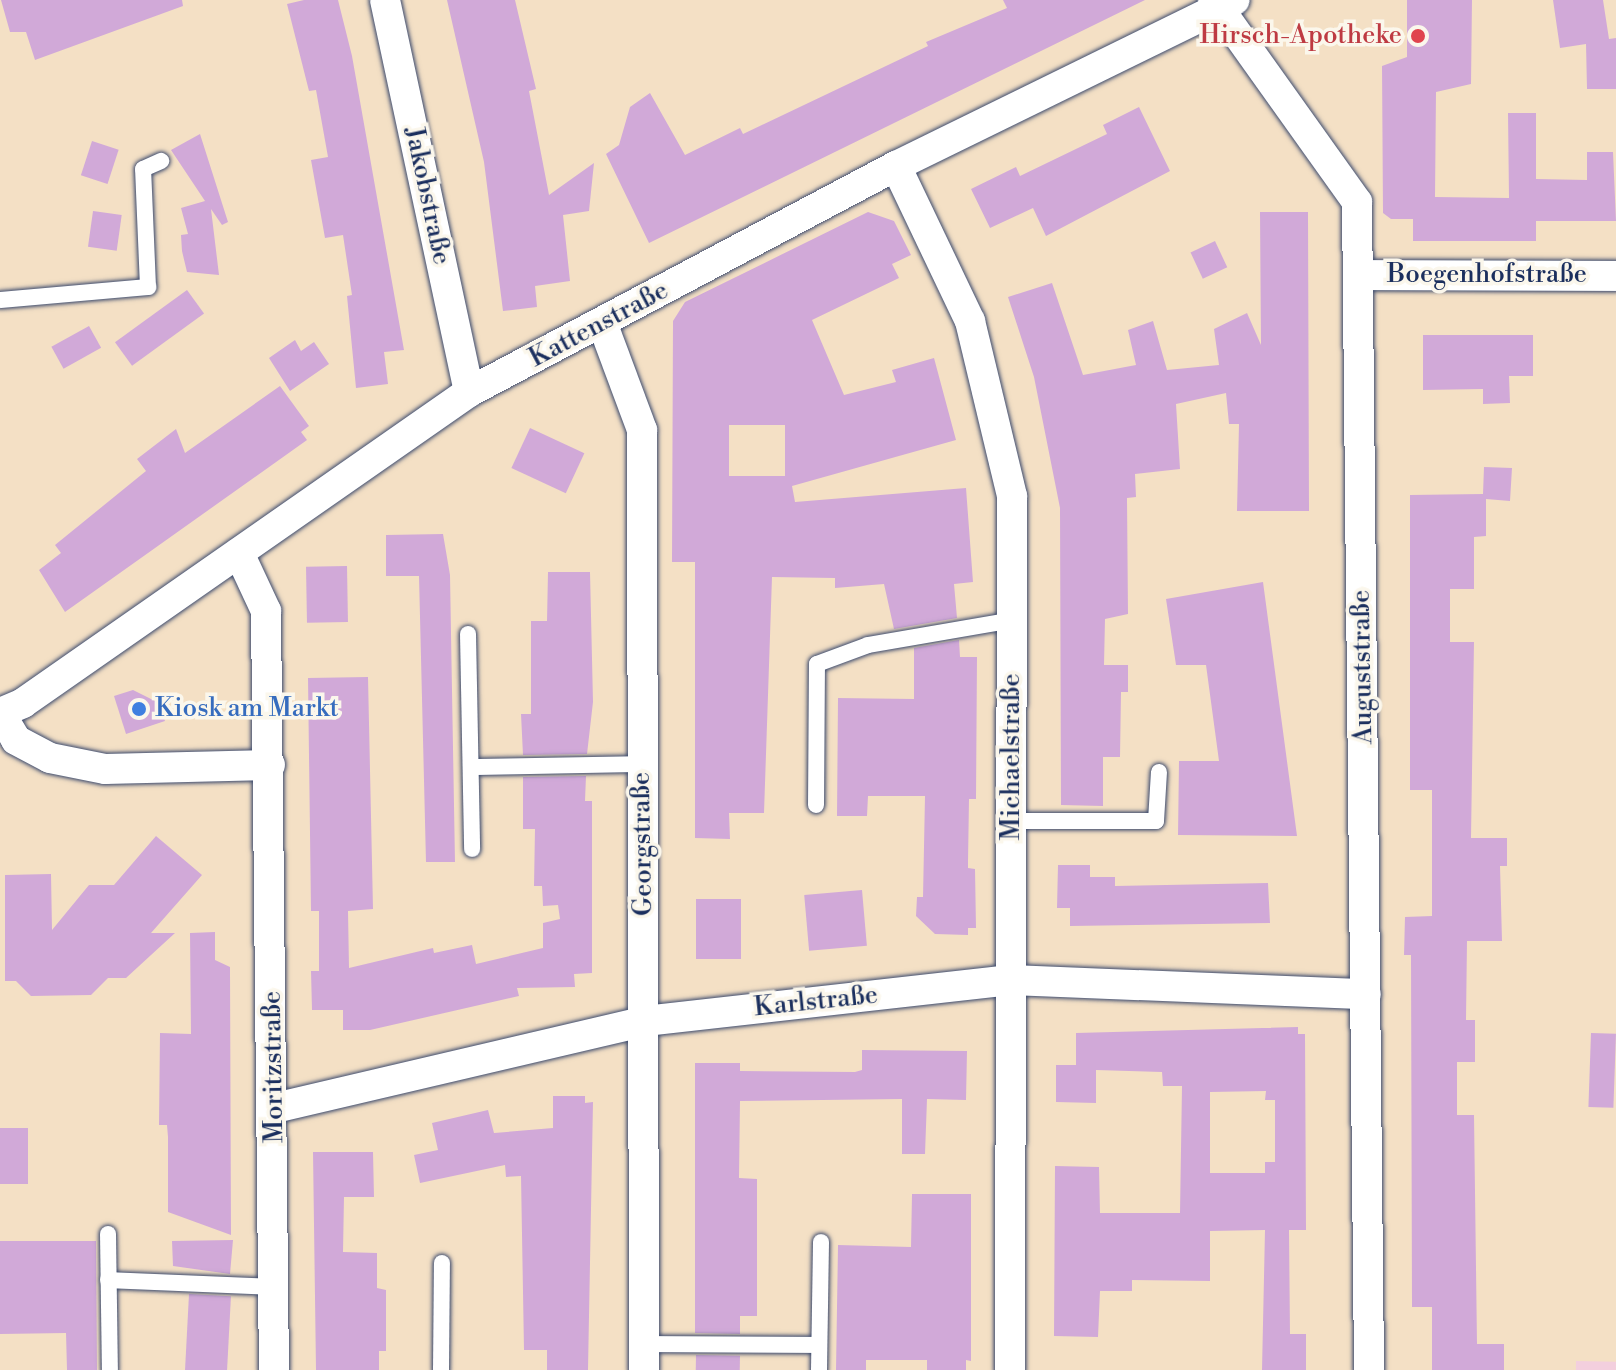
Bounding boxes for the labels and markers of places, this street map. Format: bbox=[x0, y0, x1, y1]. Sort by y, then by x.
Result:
place label: Hirsch-Apotheke bbox=[1200, 20, 1402, 52]
marker: Hirsch-Apotheke bbox=[1409, 27, 1427, 45]
place label: Kiosk am Markt bbox=[155, 693, 339, 725]
marker: Kiosk am Markt bbox=[130, 700, 148, 718]

